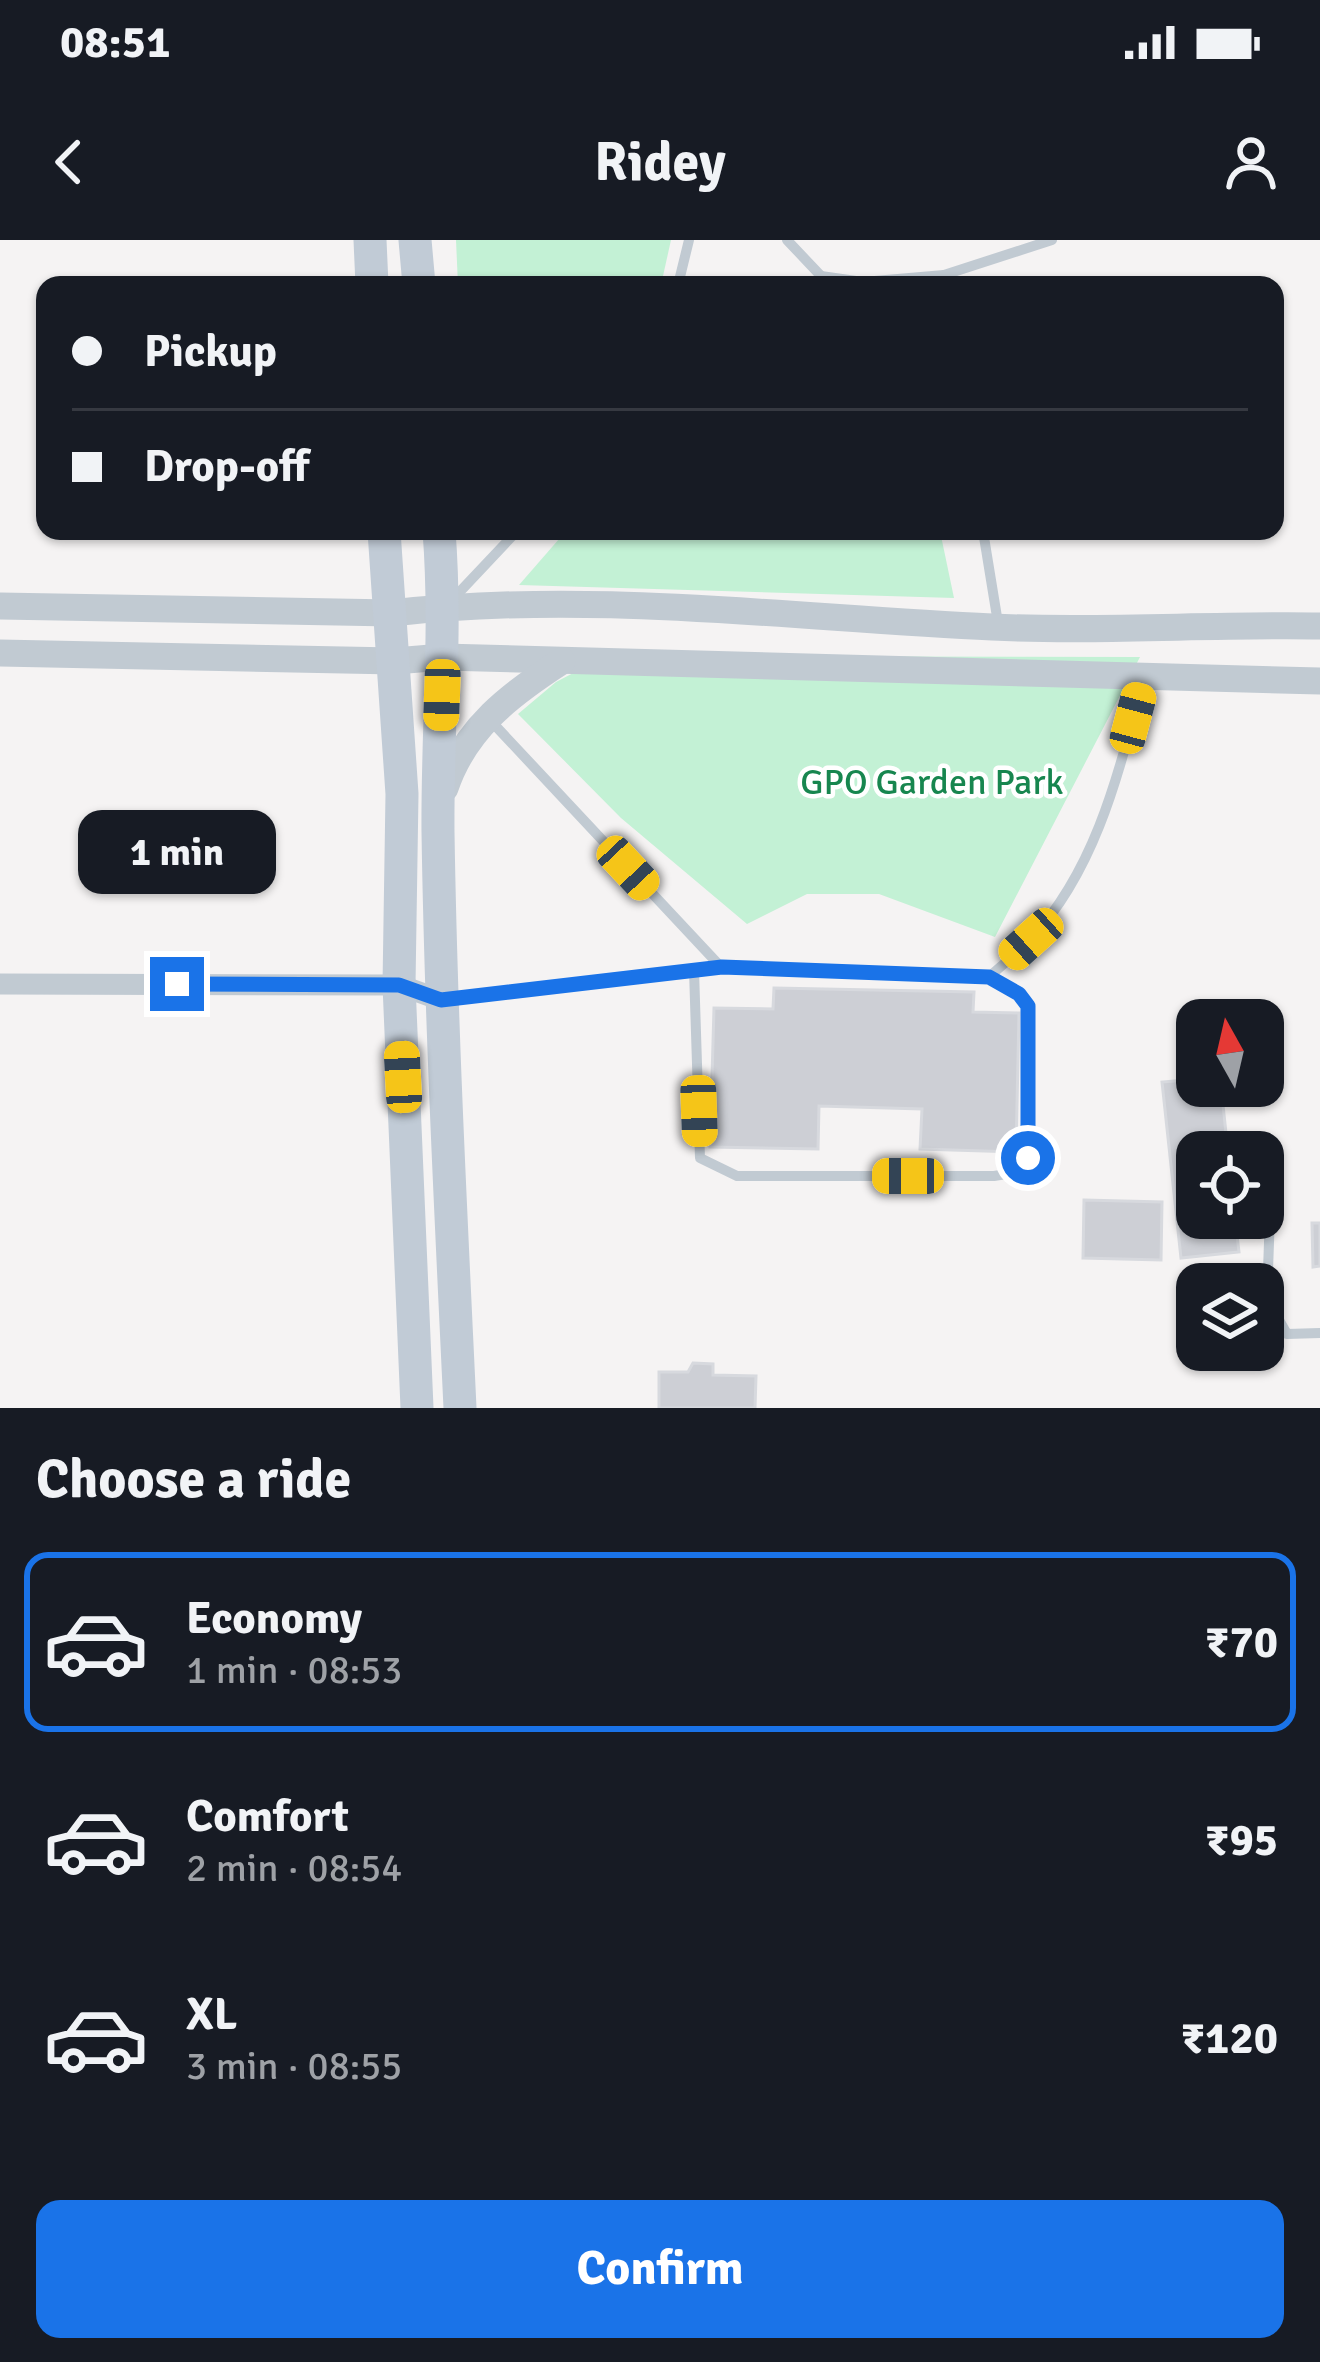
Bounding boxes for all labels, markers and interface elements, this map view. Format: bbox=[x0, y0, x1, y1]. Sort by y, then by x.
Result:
text: 08:51 bbox=[60, 15, 170, 70]
icon: back bbox=[36, 129, 102, 195]
text: Ridey bbox=[594, 129, 726, 196]
icon: person bbox=[1218, 129, 1284, 195]
text: Pickup bbox=[144, 324, 277, 379]
text: Drop-off bbox=[144, 439, 309, 494]
car bbox=[423, 658, 461, 732]
car bbox=[1106, 679, 1160, 757]
park label: GPO Garden Park bbox=[800, 760, 1064, 805]
callout: 1 min bbox=[78, 810, 276, 894]
text: 1 min bbox=[130, 828, 224, 876]
car bbox=[590, 829, 666, 907]
car bbox=[992, 902, 1070, 976]
route end bbox=[150, 957, 204, 1011]
north arrow bbox=[1176, 999, 1284, 1107]
map controls bbox=[1176, 999, 1284, 1371]
car bbox=[383, 1040, 423, 1114]
car bbox=[680, 1074, 718, 1148]
route start bbox=[1001, 1131, 1055, 1185]
button: locate bbox=[1176, 1131, 1284, 1239]
car bbox=[872, 1158, 944, 1194]
button: layers bbox=[1176, 1263, 1284, 1371]
text: Choose a ride bbox=[36, 1446, 351, 1513]
icon: car bbox=[42, 1588, 150, 1696]
text: Economy bbox=[186, 1591, 362, 1646]
text: ₹70 bbox=[1205, 1615, 1278, 1670]
text: 1 min · 08:53 bbox=[186, 1646, 402, 1694]
icon: car bbox=[42, 1786, 150, 1894]
text: Comfort bbox=[186, 1789, 349, 1844]
text: ₹95 bbox=[1205, 1813, 1278, 1868]
text: 2 min · 08:54 bbox=[186, 1844, 402, 1892]
icon: car bbox=[42, 1984, 150, 2092]
text: XL bbox=[186, 1987, 237, 2042]
text: ₹120 bbox=[1181, 2011, 1278, 2066]
text: 3 min · 08:55 bbox=[186, 2042, 402, 2090]
button: Confirm bbox=[36, 2200, 1284, 2338]

